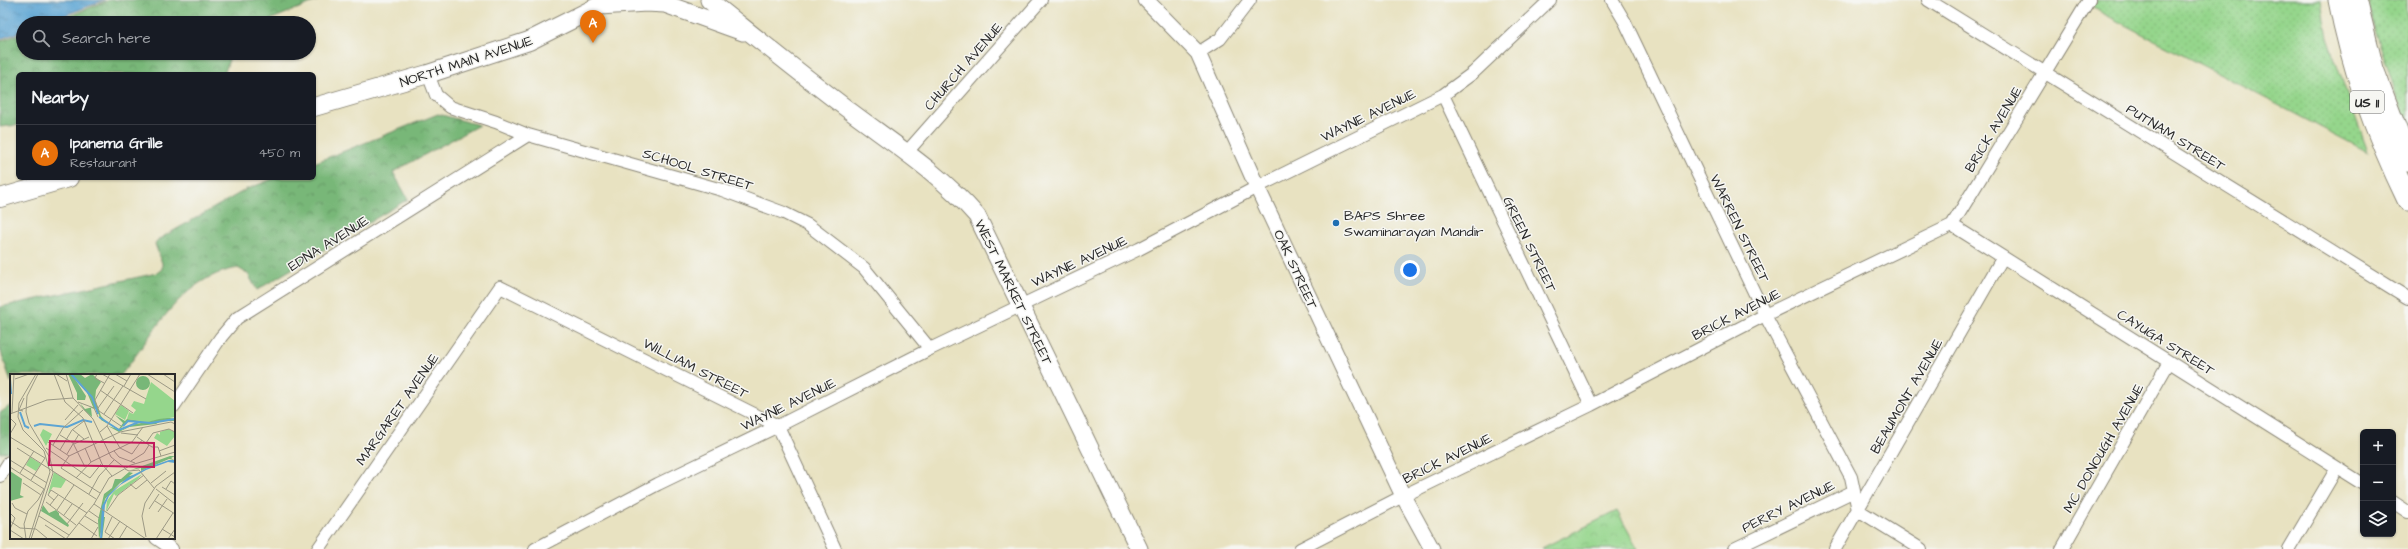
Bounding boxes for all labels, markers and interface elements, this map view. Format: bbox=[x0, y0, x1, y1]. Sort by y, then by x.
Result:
pin: A bbox=[580, 10, 606, 43]
search box bbox=[16, 16, 316, 60]
street label: CHURCH AVENUE bbox=[920, 18, 1008, 115]
icon: search bbox=[30, 27, 52, 49]
text: Search here bbox=[62, 28, 151, 49]
street label: NORTH MAIN AVENUE bbox=[397, 31, 536, 93]
street label: BRICK AVENUE bbox=[1960, 82, 2028, 176]
street label: WAYNE AVENUE bbox=[1318, 84, 1420, 148]
text: Nearby bbox=[32, 86, 89, 110]
road number: US 11 bbox=[2350, 91, 2384, 113]
street label: PUTNAM STREET bbox=[2122, 99, 2229, 177]
text: Ipanema Grille bbox=[70, 133, 163, 154]
text: A bbox=[41, 144, 49, 162]
text: 450 m bbox=[258, 144, 300, 162]
street label: SCHOOL STREET bbox=[640, 144, 756, 196]
text: Restaurant bbox=[70, 154, 137, 172]
street label: WARREN STREET bbox=[1704, 171, 1774, 286]
street label: GREEN STREET bbox=[1497, 193, 1561, 296]
place label: BAPS Shree Swaminarayan Mandir bbox=[1344, 206, 1484, 242]
street label: EDNA AVENUE bbox=[284, 211, 373, 277]
street label: WEST MARKET STREET bbox=[969, 216, 1057, 369]
marker: BAPS Shree Swaminarayan Mandir bbox=[1331, 218, 1341, 228]
street label: OAK STREET bbox=[1268, 226, 1322, 313]
street label: WAYNE AVENUE bbox=[1028, 231, 1131, 293]
your location bbox=[1400, 260, 1420, 280]
street label: BRICK AVENUE bbox=[1689, 284, 1785, 346]
street label: CAYUGA STREET bbox=[2113, 305, 2218, 381]
street label: WILLIAM STREET bbox=[639, 334, 752, 404]
street label: BEAUMONT AVENUE bbox=[1866, 335, 1948, 458]
street label: MARGARET AVENUE bbox=[352, 349, 444, 470]
street label: WAYNE AVENUE bbox=[738, 373, 840, 437]
inset map bbox=[10, 374, 175, 539]
street label: MC DONOUGH AVENUE bbox=[2059, 380, 2149, 517]
street label: BRICK AVENUE bbox=[1399, 428, 1496, 489]
map controls bbox=[2360, 429, 2396, 537]
button: + bbox=[2360, 429, 2396, 465]
button: − bbox=[2360, 465, 2396, 501]
street label: PERRY AVENUE bbox=[1739, 475, 1839, 538]
button: layers bbox=[2360, 501, 2396, 537]

